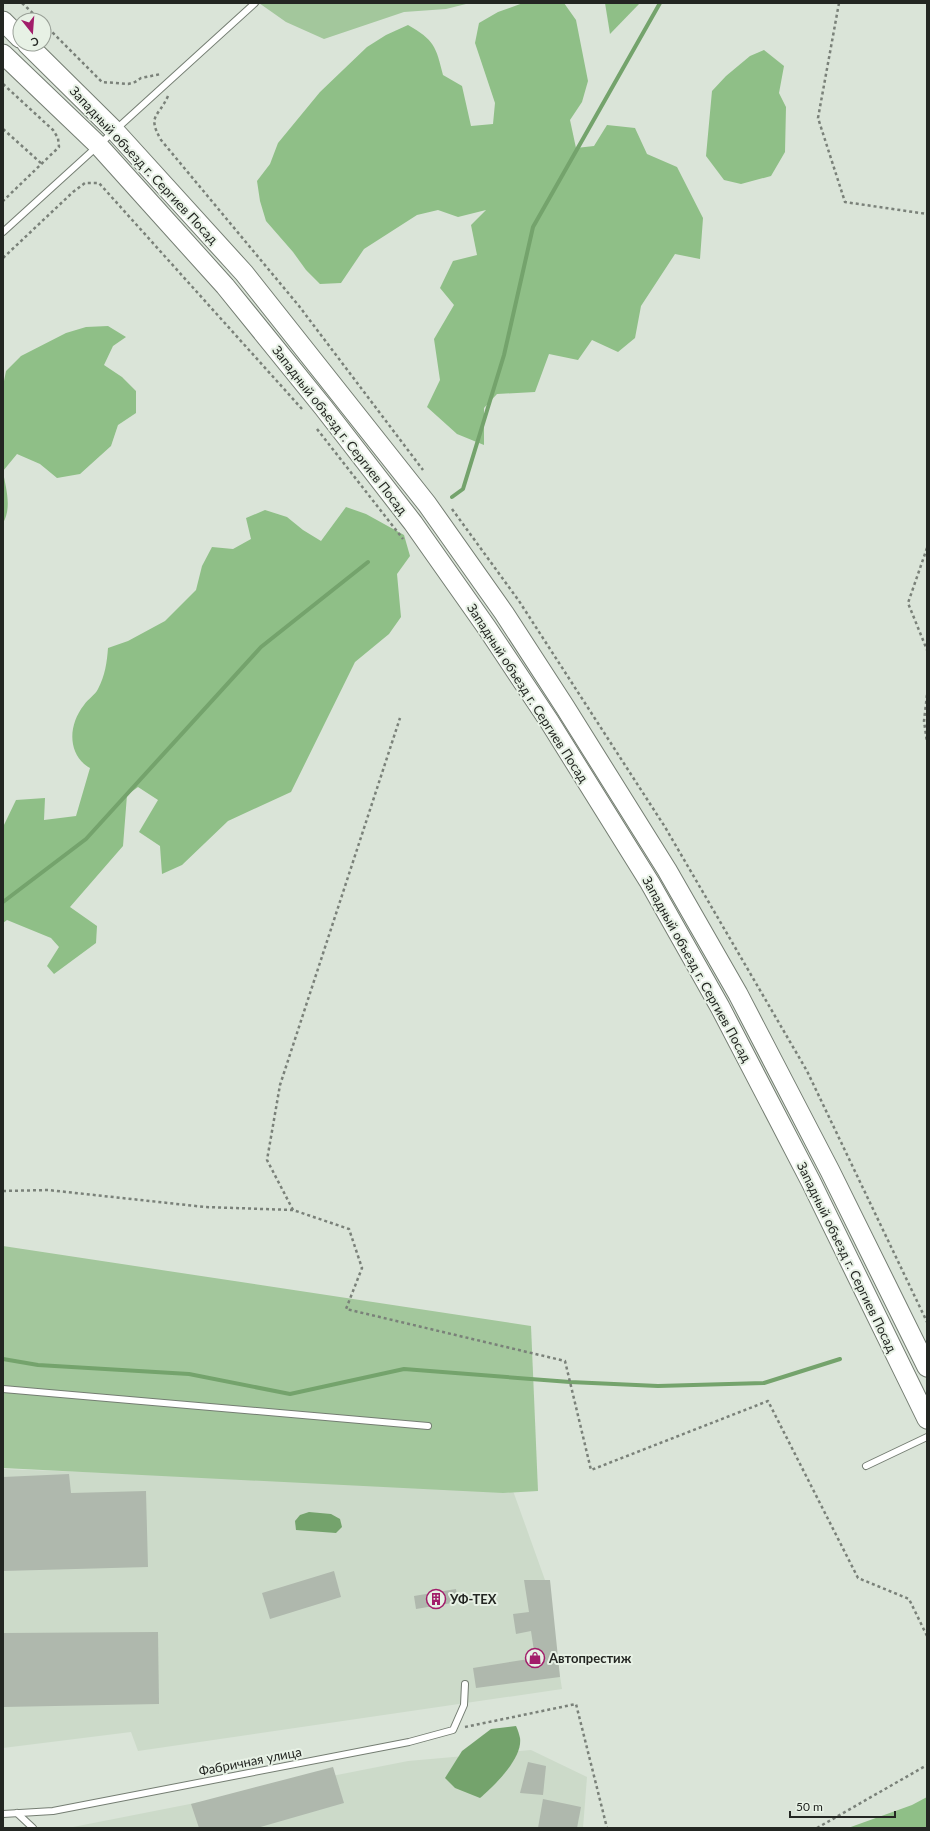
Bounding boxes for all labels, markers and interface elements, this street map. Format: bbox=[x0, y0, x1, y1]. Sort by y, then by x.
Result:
north arrow bbox=[12, 12, 52, 52]
text: С bbox=[29, 35, 40, 50]
street label: Западный объезд г. Сергиев Посад bbox=[66, 83, 222, 247]
street label: Западный объезд г. Сергиев Посад bbox=[269, 342, 411, 518]
street label: Западный объезд г. Сергиев Посад bbox=[464, 601, 592, 785]
street label: Западный объезд г. Сергиев Посад bbox=[639, 873, 755, 1065]
street label: Западный объезд г. Сергиев Посад bbox=[794, 1159, 900, 1355]
building icon: УФ-ТЕХ bbox=[425, 1588, 447, 1610]
place label: УФ-ТЕХ bbox=[449, 1591, 497, 1607]
shop icon: Автопрестиж bbox=[524, 1647, 546, 1669]
place label: Автопрестиж bbox=[548, 1650, 632, 1666]
street label: Фабричная улица bbox=[197, 1743, 303, 1779]
scale bar bbox=[790, 1793, 895, 1819]
text: 50 m bbox=[796, 1799, 823, 1814]

